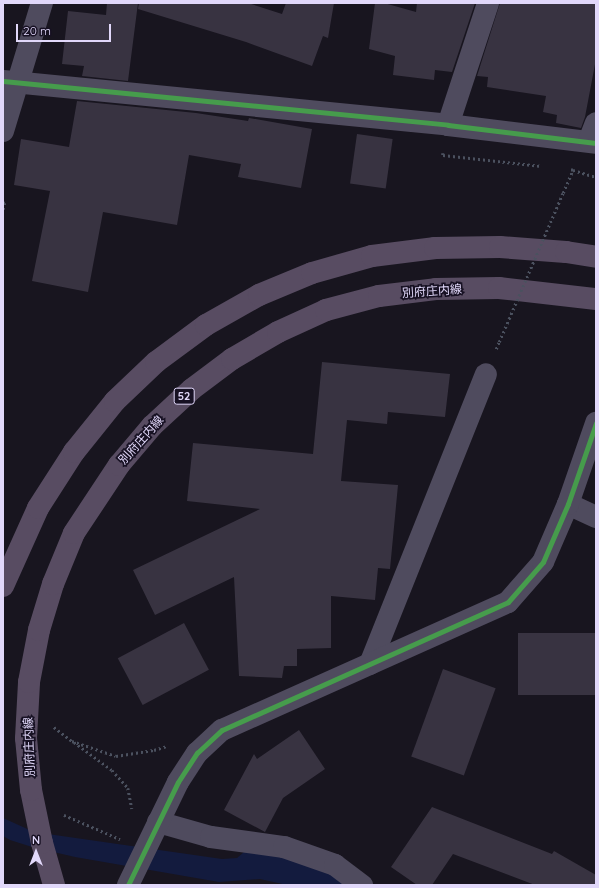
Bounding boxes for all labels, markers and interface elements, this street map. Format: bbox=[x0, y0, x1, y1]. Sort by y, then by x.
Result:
scale bar bbox=[18, 16, 113, 42]
text: 20 m bbox=[23, 23, 51, 38]
street label: 別府庄内線 bbox=[402, 282, 462, 300]
road number: 52 bbox=[173, 387, 195, 405]
street label: 別府庄内線 bbox=[116, 413, 166, 467]
street label: 別府庄内線 bbox=[21, 717, 37, 777]
north arrow bbox=[16, 832, 56, 872]
text: N bbox=[32, 833, 40, 847]

